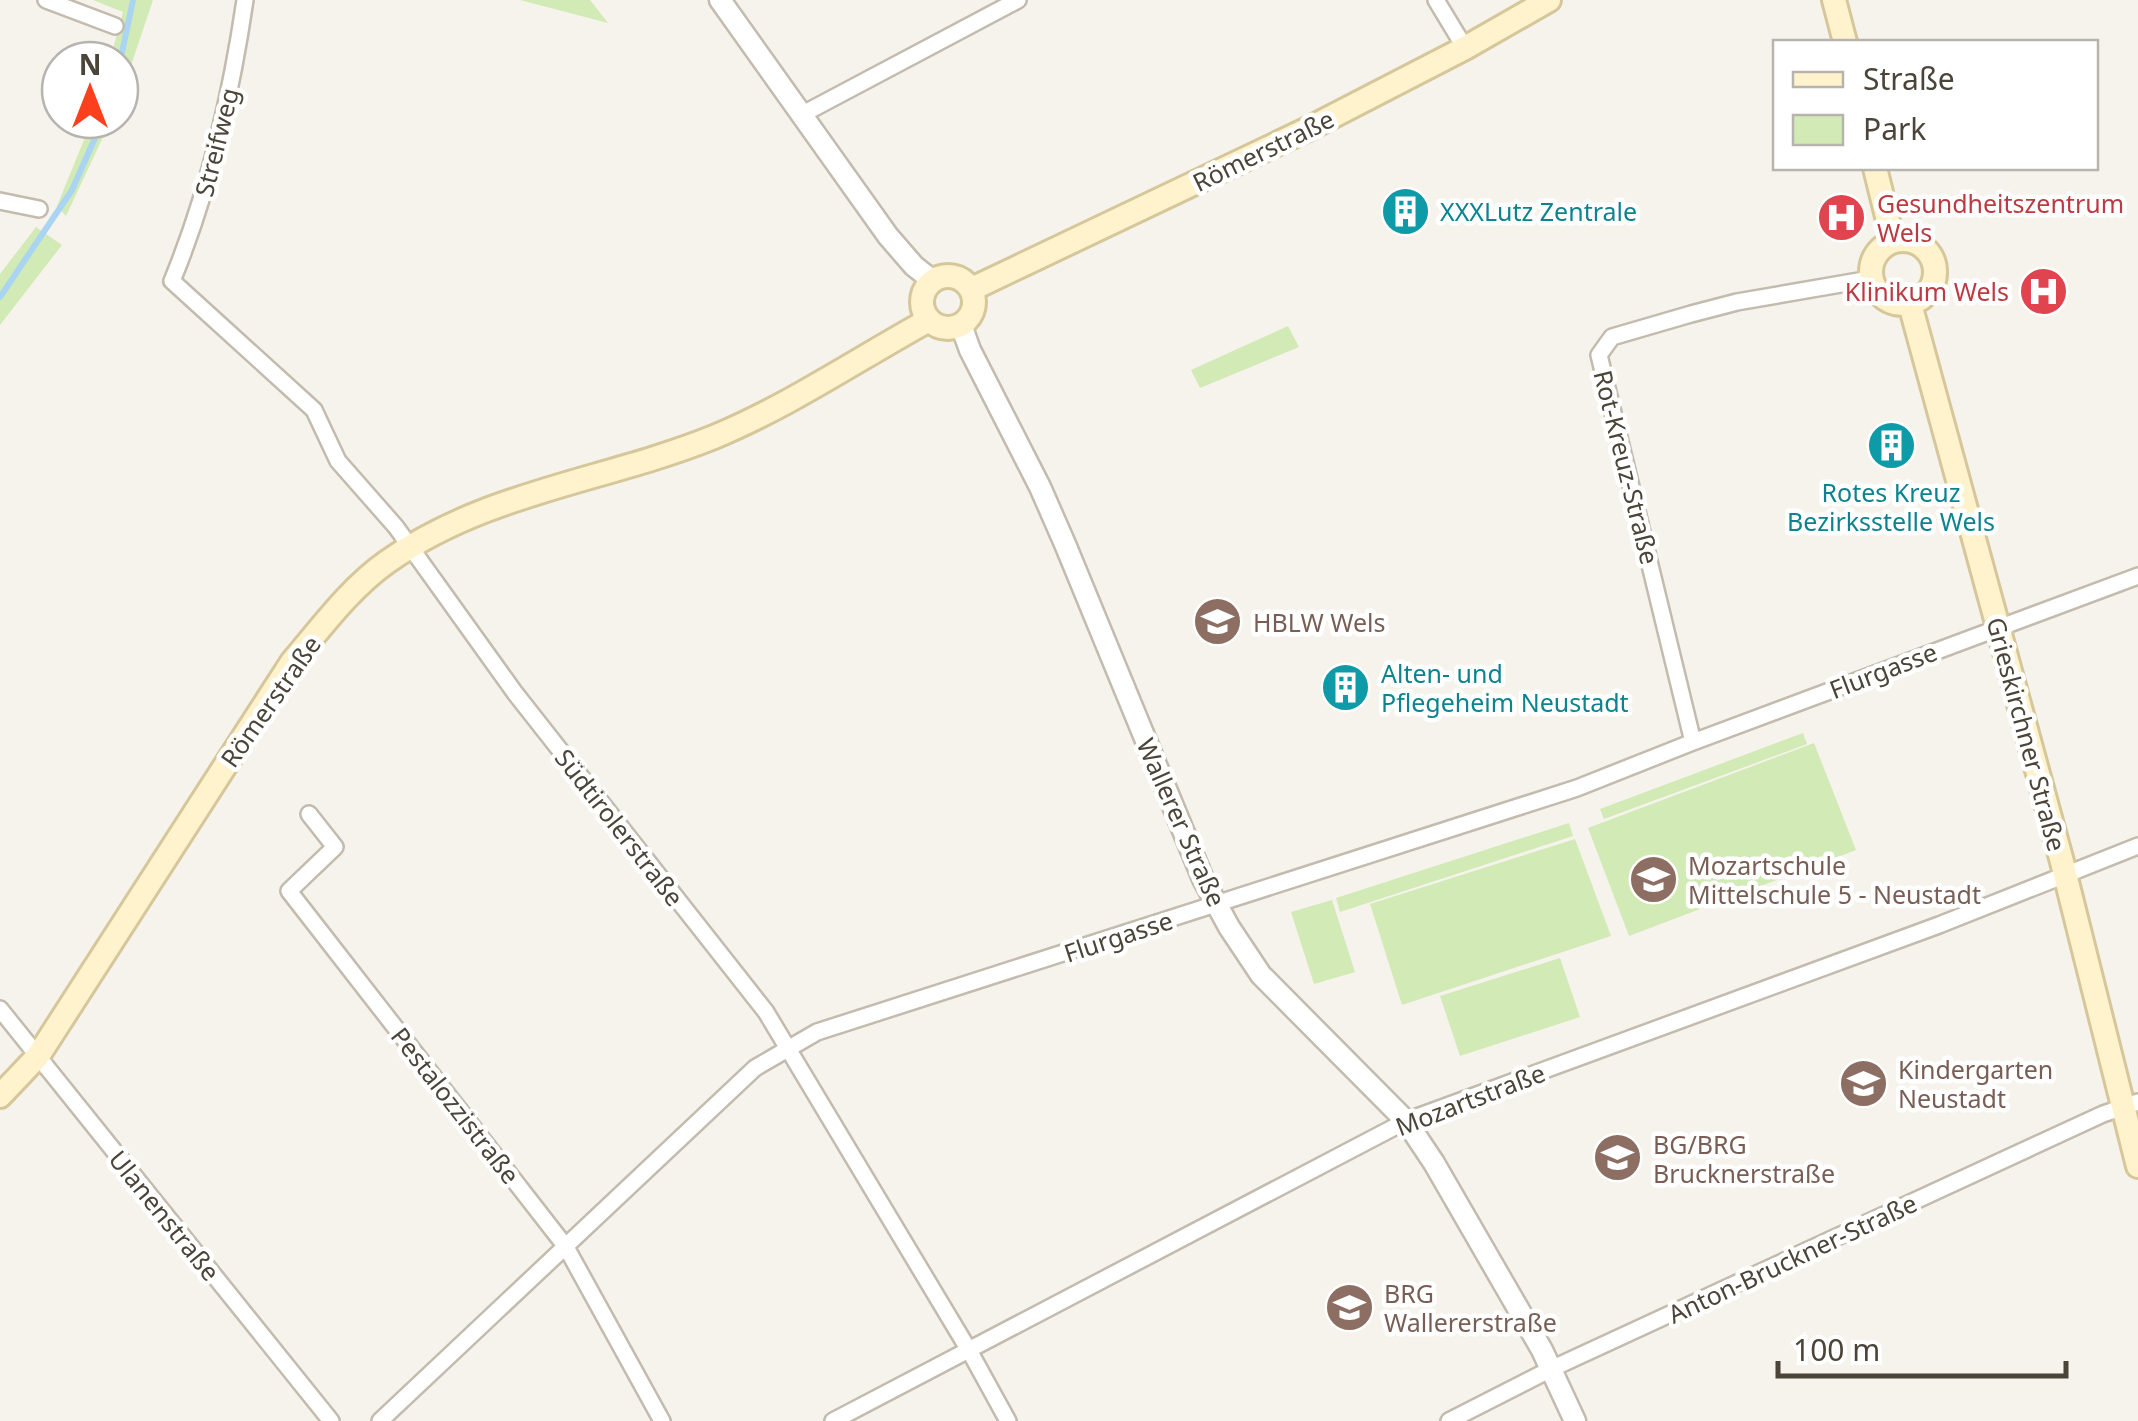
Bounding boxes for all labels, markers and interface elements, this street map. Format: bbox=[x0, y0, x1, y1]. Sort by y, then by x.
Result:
north arrow bbox=[40, 40, 140, 140]
legend bbox=[1773, 40, 2098, 170]
text: N bbox=[79, 45, 101, 83]
text: Straße bbox=[1863, 58, 1955, 99]
street label: Streifweg bbox=[186, 84, 246, 200]
street label: Römerstraße bbox=[1187, 101, 1339, 199]
text: Park bbox=[1863, 108, 1926, 149]
building icon: XXXLutz Zentrale bbox=[1379, 185, 1431, 237]
place label: Gesundheitszentrum Wels bbox=[1877, 186, 2124, 249]
hospital icon: Gesundheitszentrum Wels bbox=[1816, 191, 1868, 243]
place label: XXXLutz Zentrale bbox=[1440, 194, 1637, 228]
hospital icon: Klinikum Wels bbox=[2018, 265, 2070, 317]
place label: Klinikum Wels bbox=[1845, 274, 2009, 308]
street label: Rot-Kreuz-Straße bbox=[1586, 366, 1668, 568]
building icon: Rotes Kreuz Bezirksstelle Wels bbox=[1865, 420, 1917, 472]
place label: Rotes Kreuz Bezirksstelle Wels bbox=[1787, 475, 1995, 538]
school or university icon: HBLW Wels bbox=[1192, 596, 1244, 648]
place label: HBLW Wels bbox=[1253, 605, 1385, 639]
street label: Grieskirchner Straße bbox=[1979, 613, 2075, 855]
street label: Römerstraße bbox=[212, 629, 328, 773]
street label: Flurgasse bbox=[1824, 634, 1942, 706]
place label: Alten- und Pflegeheim Neustadt bbox=[1381, 656, 1629, 719]
building icon: Alten- und Pflegeheim Neustadt bbox=[1320, 661, 1372, 713]
street label: Wallerer Straße bbox=[1130, 732, 1234, 912]
street label: Südtirolerstraße bbox=[548, 741, 692, 913]
place label: Mozartschule Mittelschule 5 - Neustadt bbox=[1688, 848, 1981, 911]
school or university icon: Mozartschule Mittelschule 5 - Neustadt bbox=[1627, 853, 1679, 905]
street label: Flurgasse bbox=[1059, 902, 1177, 970]
street label: Pestalozzistraße bbox=[384, 1020, 528, 1190]
place label: Kindergarten Neustadt bbox=[1898, 1052, 2053, 1115]
street label: Mozartstraße bbox=[1390, 1055, 1550, 1143]
school or university icon: Kindergarten Neustadt bbox=[1837, 1057, 1889, 1109]
place label: BG/BRG Brucknerstraße bbox=[1653, 1127, 1835, 1190]
school or university icon: BG/BRG Brucknerstraße bbox=[1592, 1132, 1644, 1184]
street label: Ulanenstraße bbox=[102, 1143, 228, 1287]
street label: Anton-Bruckner-Straße bbox=[1662, 1185, 1922, 1331]
place label: BRG Wallererstraße bbox=[1384, 1276, 1557, 1339]
school or university icon: BRG Wallererstraße bbox=[1323, 1281, 1375, 1333]
scale bar bbox=[1778, 1316, 2066, 1378]
text: 100 m bbox=[1793, 1329, 1880, 1370]

